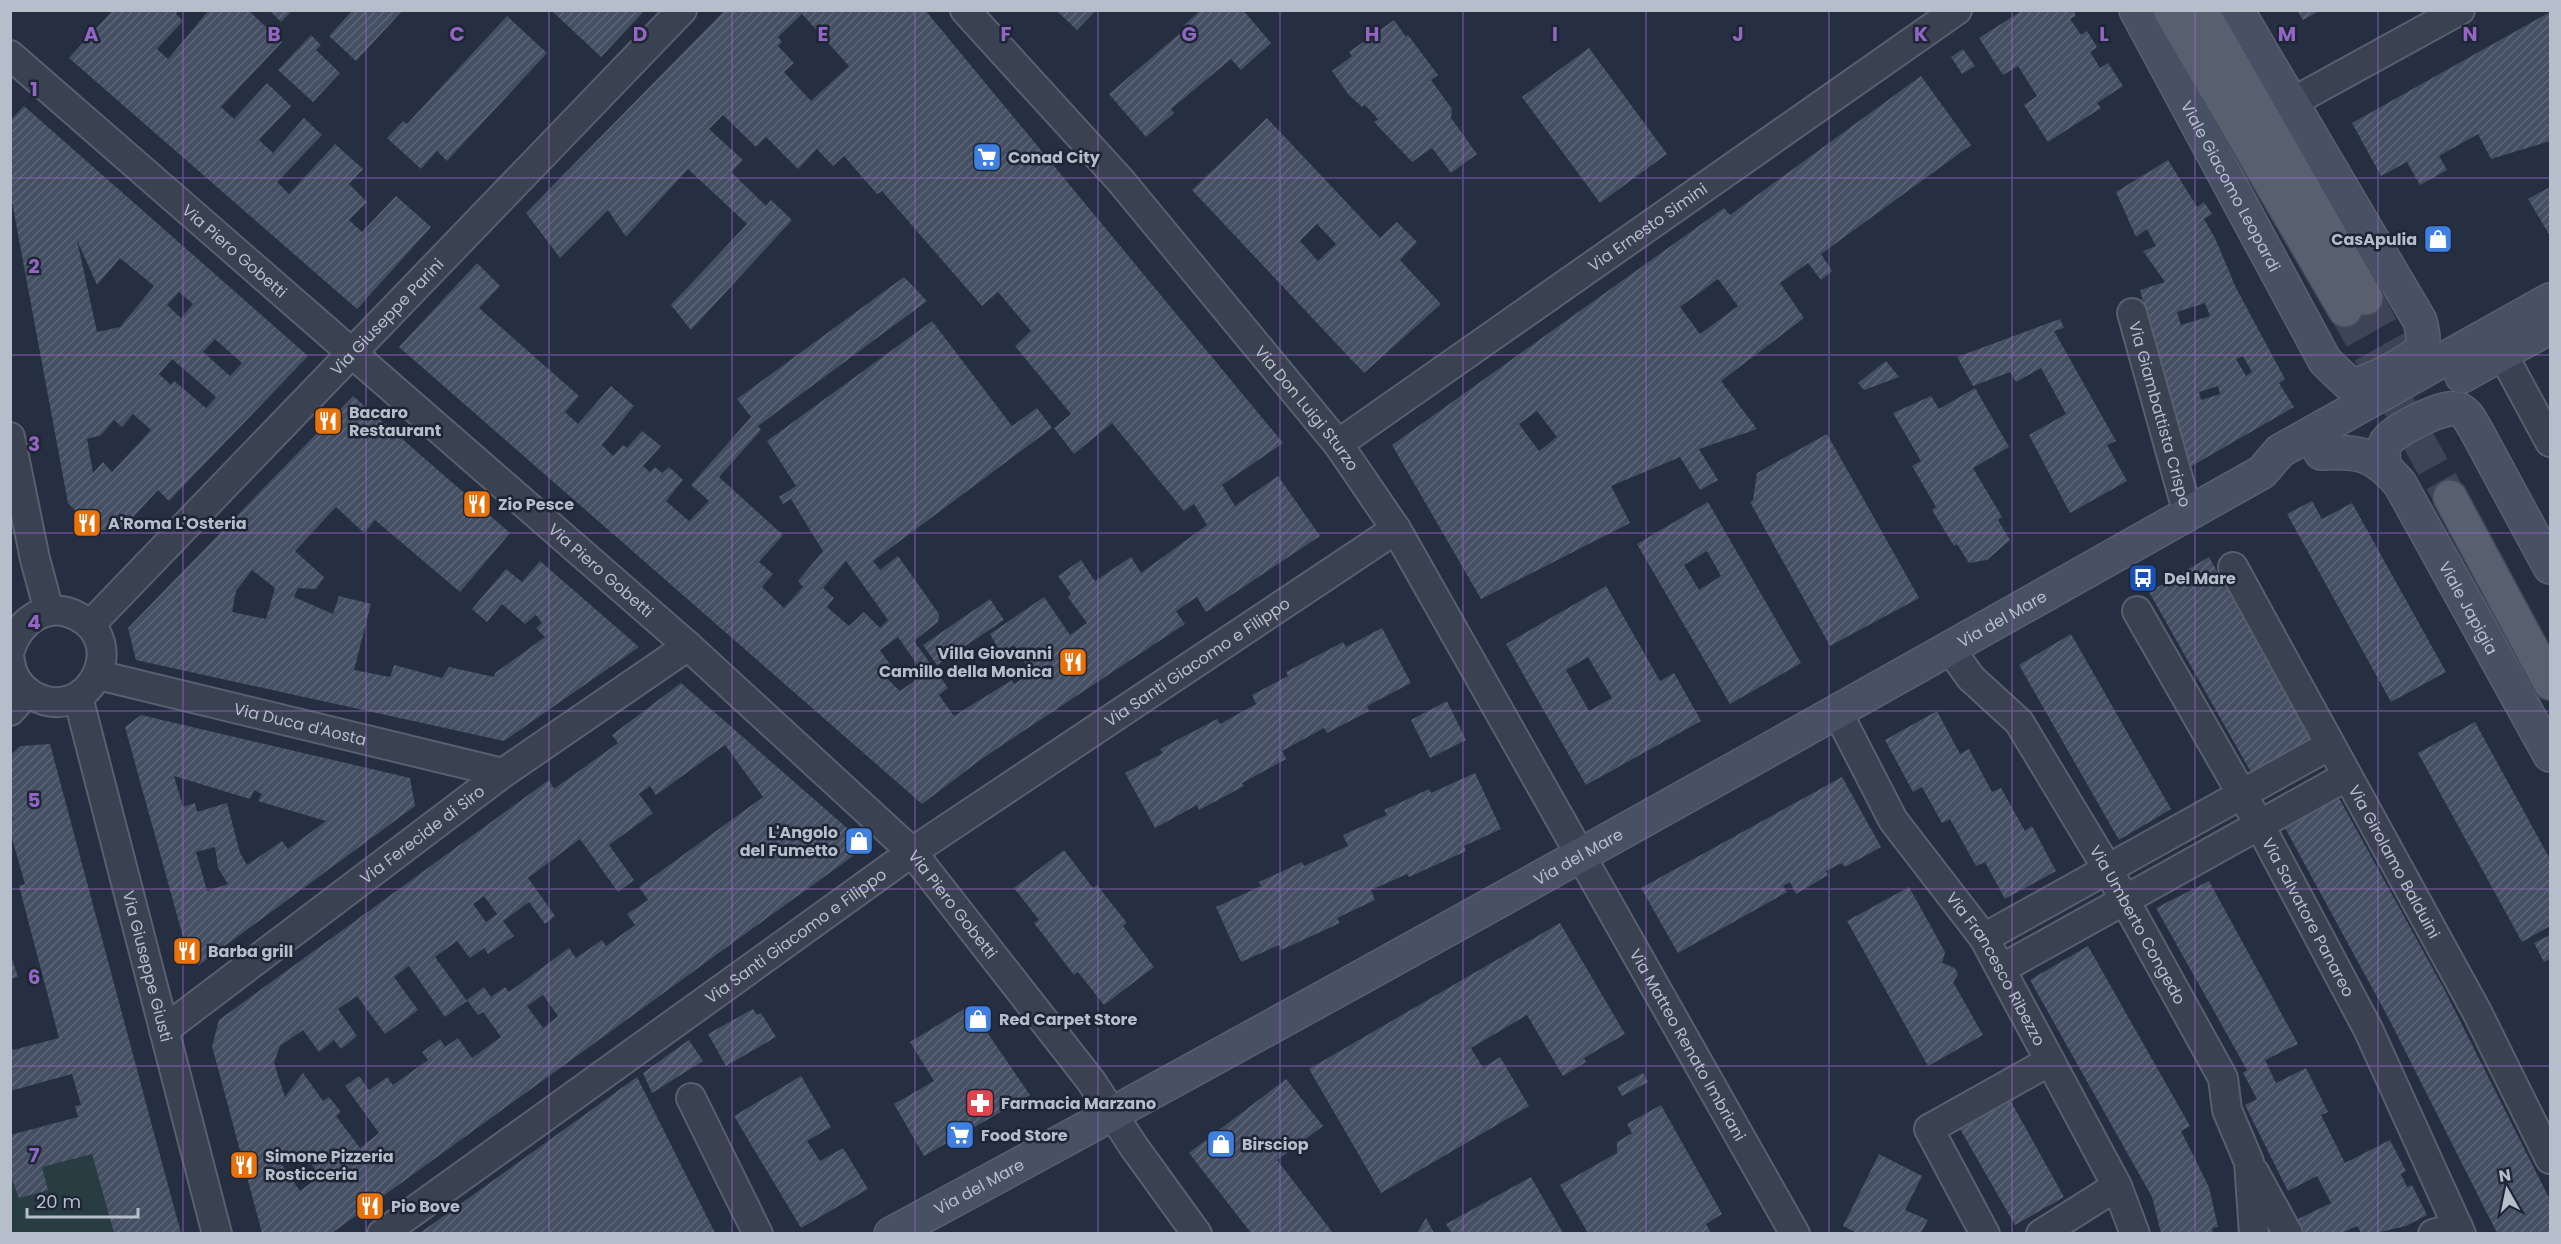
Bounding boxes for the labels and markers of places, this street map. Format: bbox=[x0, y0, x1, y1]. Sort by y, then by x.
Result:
supermarket icon: Conad City bbox=[971, 141, 1003, 173]
place label: Conad City bbox=[1008, 146, 1101, 169]
shop icon: CasApulia bbox=[2422, 223, 2454, 255]
place label: CasApulia bbox=[2331, 228, 2417, 251]
place label: Bacaro Restaurant bbox=[349, 401, 441, 442]
restaurant icon: Bacaro Restaurant bbox=[312, 405, 344, 437]
restaurant icon: Zio Pesce bbox=[461, 488, 493, 520]
place label: Zio Pesce bbox=[498, 493, 574, 516]
restaurant icon: A'Roma L'Osteria bbox=[71, 507, 103, 539]
place label: A'Roma L'Osteria bbox=[108, 512, 247, 535]
bus stop icon: Del Mare bbox=[2127, 562, 2159, 594]
place label: Del Mare bbox=[2164, 567, 2236, 590]
place label: Villa Giovanni Camillo della Monica bbox=[879, 642, 1052, 683]
restaurant icon: Villa Giovanni Camillo della Monica bbox=[1057, 646, 1089, 678]
place label: L'Angolo del Fumetto bbox=[740, 821, 838, 862]
shop icon: L'Angolo del Fumetto bbox=[843, 825, 875, 857]
restaurant icon: Barba grill bbox=[171, 935, 203, 967]
place label: Barba grill bbox=[208, 940, 293, 963]
shop icon: Red Carpet Store bbox=[962, 1003, 994, 1035]
place label: Red Carpet Store bbox=[999, 1008, 1137, 1031]
pharmacy icon: Farmacia Marzano bbox=[964, 1087, 996, 1119]
place label: Farmacia Marzano bbox=[1001, 1092, 1156, 1115]
supermarket icon: Food Store bbox=[944, 1119, 976, 1151]
place label: Food Store bbox=[981, 1124, 1068, 1147]
shop icon: Birsciop bbox=[1205, 1128, 1237, 1160]
place label: Birsciop bbox=[1242, 1133, 1309, 1156]
place label: Simone Pizzeria Rosticceria bbox=[265, 1145, 394, 1186]
restaurant icon: Simone Pizzeria Rosticceria bbox=[228, 1149, 260, 1181]
restaurant icon: Pio Bove bbox=[354, 1190, 386, 1222]
place label: Pio Bove bbox=[391, 1195, 460, 1218]

